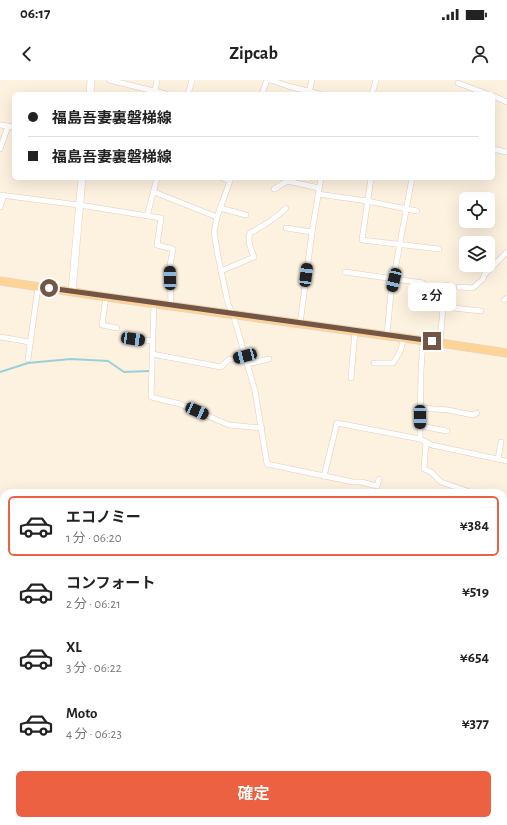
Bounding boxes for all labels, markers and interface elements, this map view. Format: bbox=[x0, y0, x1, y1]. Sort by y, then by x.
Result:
text: 06:17 bbox=[20, 6, 50, 21]
icon: back bbox=[16, 43, 38, 65]
icon: person bbox=[469, 43, 491, 65]
text: Zipcab bbox=[229, 45, 278, 63]
text: 福島吾妻裏磐梯線 bbox=[52, 111, 172, 126]
text: 福島吾妻裏磐梯線 bbox=[52, 150, 172, 165]
map controls bbox=[459, 192, 495, 272]
button: locate bbox=[459, 192, 495, 228]
button: layers bbox=[459, 236, 495, 272]
car bbox=[299, 262, 313, 288]
car bbox=[164, 266, 176, 290]
car bbox=[385, 267, 403, 293]
route start bbox=[40, 279, 58, 297]
callout: 2 分 bbox=[408, 283, 456, 311]
text: 2 分 bbox=[421, 290, 443, 303]
car bbox=[120, 331, 146, 347]
route end bbox=[423, 332, 441, 350]
car bbox=[232, 347, 258, 365]
car bbox=[184, 401, 210, 421]
car bbox=[414, 405, 426, 429]
icon: car bbox=[18, 508, 54, 544]
text: エコノミー bbox=[66, 510, 141, 525]
text: ¥384 bbox=[460, 518, 489, 533]
text: 1 分 · 06:20 bbox=[66, 532, 122, 545]
icon: car bbox=[18, 574, 54, 610]
text: コンフォート bbox=[66, 576, 156, 591]
text: ¥519 bbox=[462, 584, 489, 599]
text: 2 分 · 06:21 bbox=[66, 598, 121, 611]
icon: car bbox=[18, 640, 54, 676]
text: XL bbox=[66, 640, 82, 655]
text: ¥654 bbox=[460, 650, 489, 665]
text: 3 分 · 06:22 bbox=[66, 662, 122, 675]
icon: car bbox=[18, 706, 54, 742]
text: Moto bbox=[66, 706, 98, 721]
text: ¥377 bbox=[462, 716, 489, 731]
text: 4 分 · 06:23 bbox=[66, 728, 122, 741]
button: 確定 bbox=[16, 771, 491, 817]

